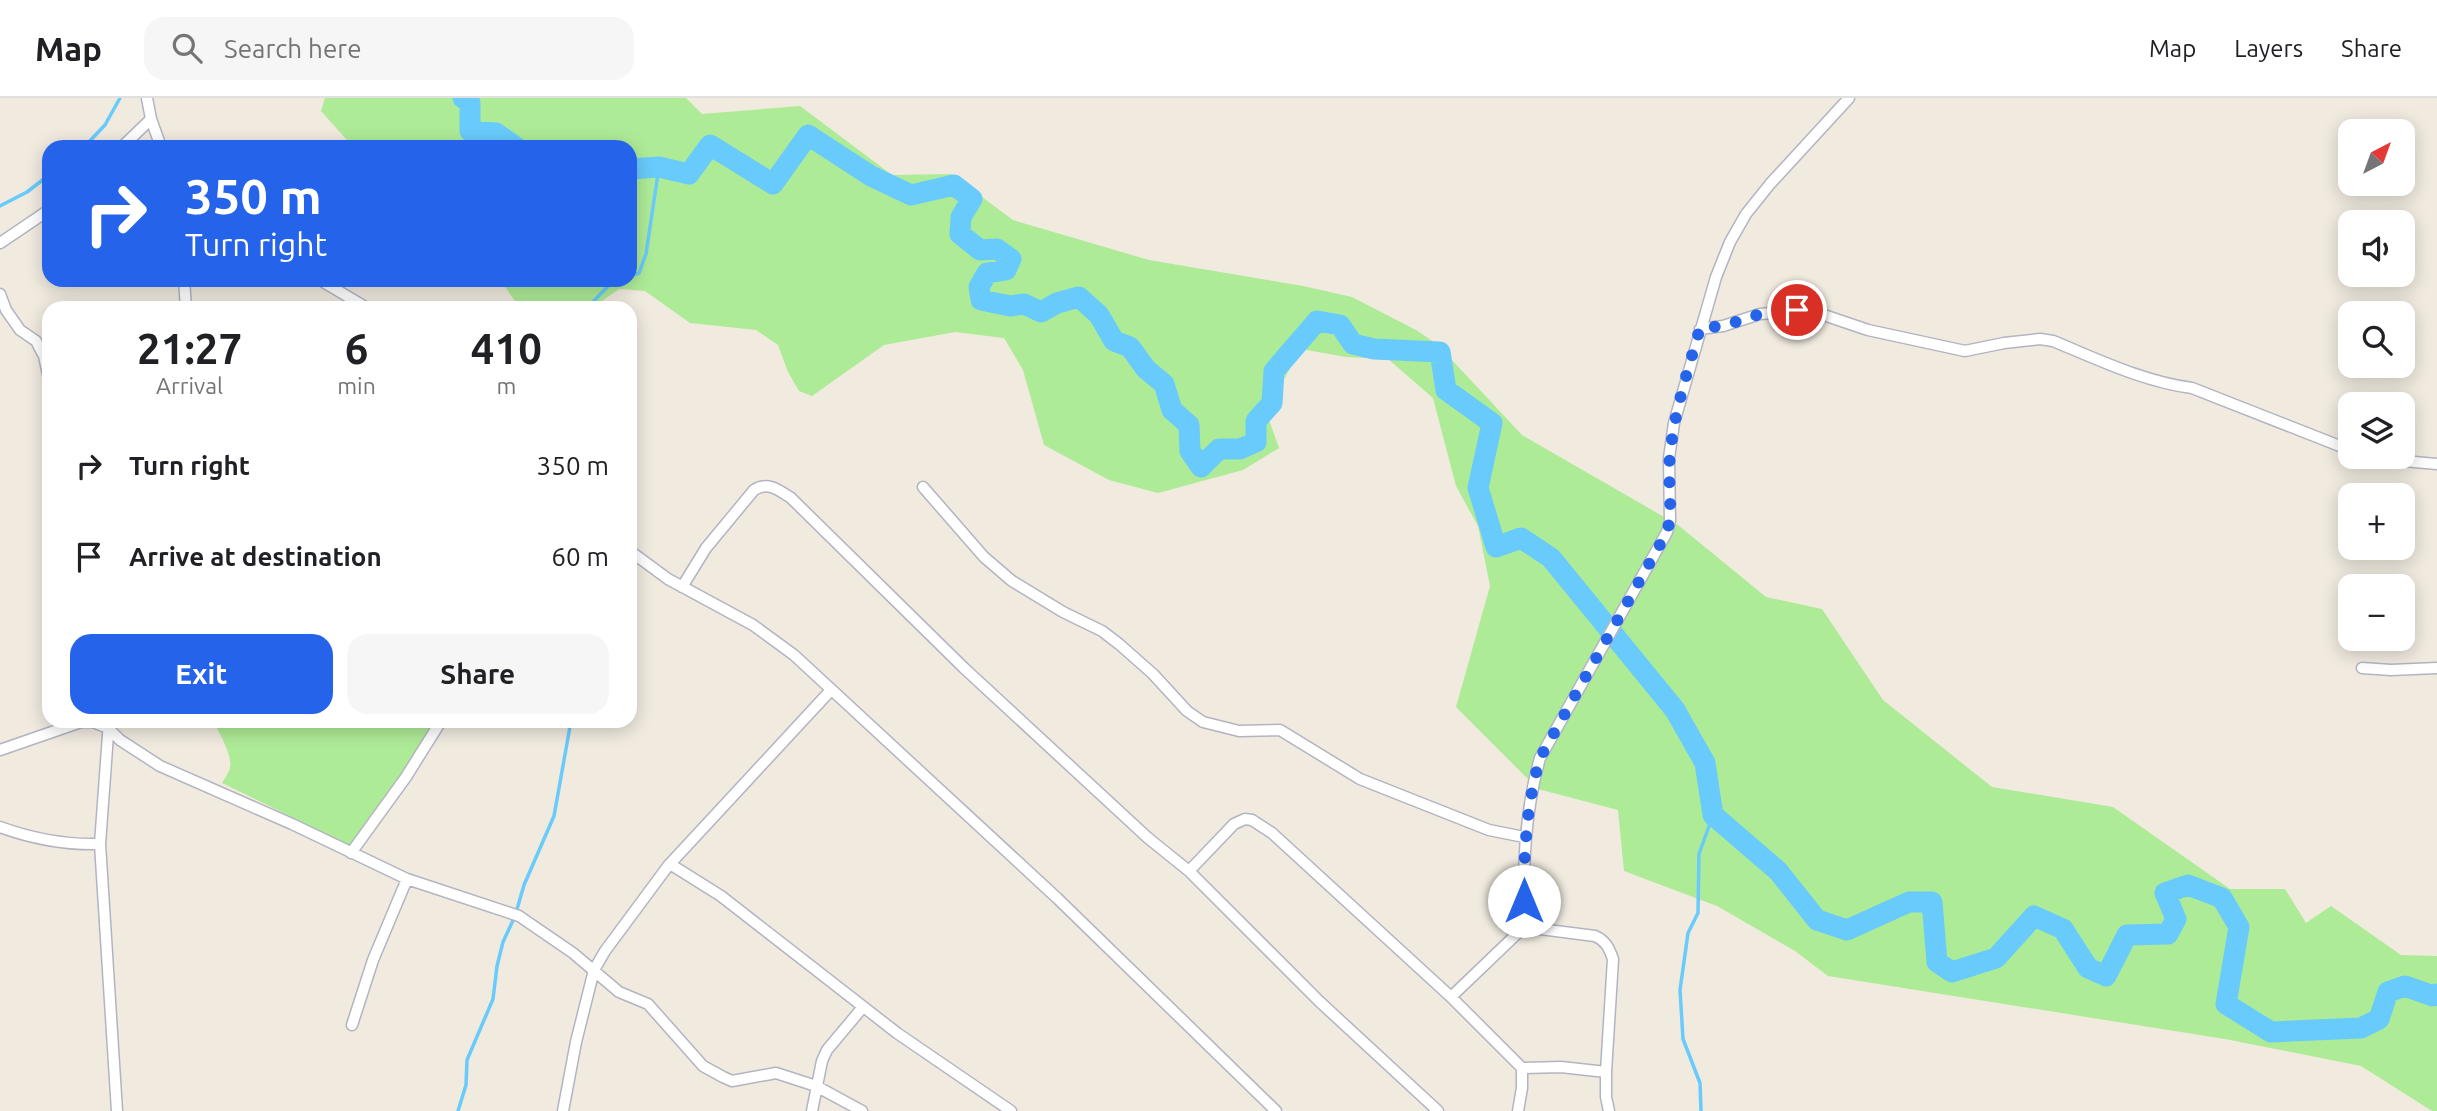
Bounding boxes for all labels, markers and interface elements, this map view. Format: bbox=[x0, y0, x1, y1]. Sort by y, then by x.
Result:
search box bbox=[144, 17, 634, 80]
icon: search bbox=[168, 29, 206, 67]
text: Map bbox=[35, 30, 102, 67]
text: Search here bbox=[224, 34, 362, 63]
text: Map bbox=[2149, 35, 2196, 62]
text: Layers bbox=[2234, 35, 2303, 62]
text: Share bbox=[2341, 35, 2402, 62]
north arrow bbox=[2338, 119, 2415, 196]
map controls bbox=[2338, 119, 2415, 651]
icon: right bbox=[70, 168, 161, 259]
text: 350 m bbox=[185, 168, 322, 223]
button: sound bbox=[2338, 210, 2415, 287]
text: Turn right bbox=[185, 226, 327, 262]
pin bbox=[1767, 280, 1827, 340]
icon: arrive bbox=[1778, 291, 1816, 329]
button: search bbox=[2338, 301, 2415, 378]
text: 21:27 bbox=[137, 325, 242, 372]
text: 6 bbox=[345, 325, 368, 372]
text: 410 bbox=[471, 325, 542, 372]
text: Arrival bbox=[156, 373, 223, 398]
text: min bbox=[337, 373, 376, 398]
text: m bbox=[496, 373, 516, 398]
button: layers bbox=[2338, 392, 2415, 469]
icon: right bbox=[70, 447, 108, 485]
text: Turn right bbox=[129, 451, 250, 480]
text: 350 m bbox=[537, 451, 609, 480]
button: + bbox=[2338, 483, 2415, 560]
icon: arrive bbox=[70, 538, 108, 576]
text: Arrive at destination bbox=[129, 542, 382, 571]
text: 60 m bbox=[551, 542, 609, 571]
button: − bbox=[2338, 574, 2415, 651]
button: Exit bbox=[70, 634, 333, 714]
button: Share bbox=[347, 634, 609, 714]
position arrow bbox=[1487, 864, 1561, 938]

